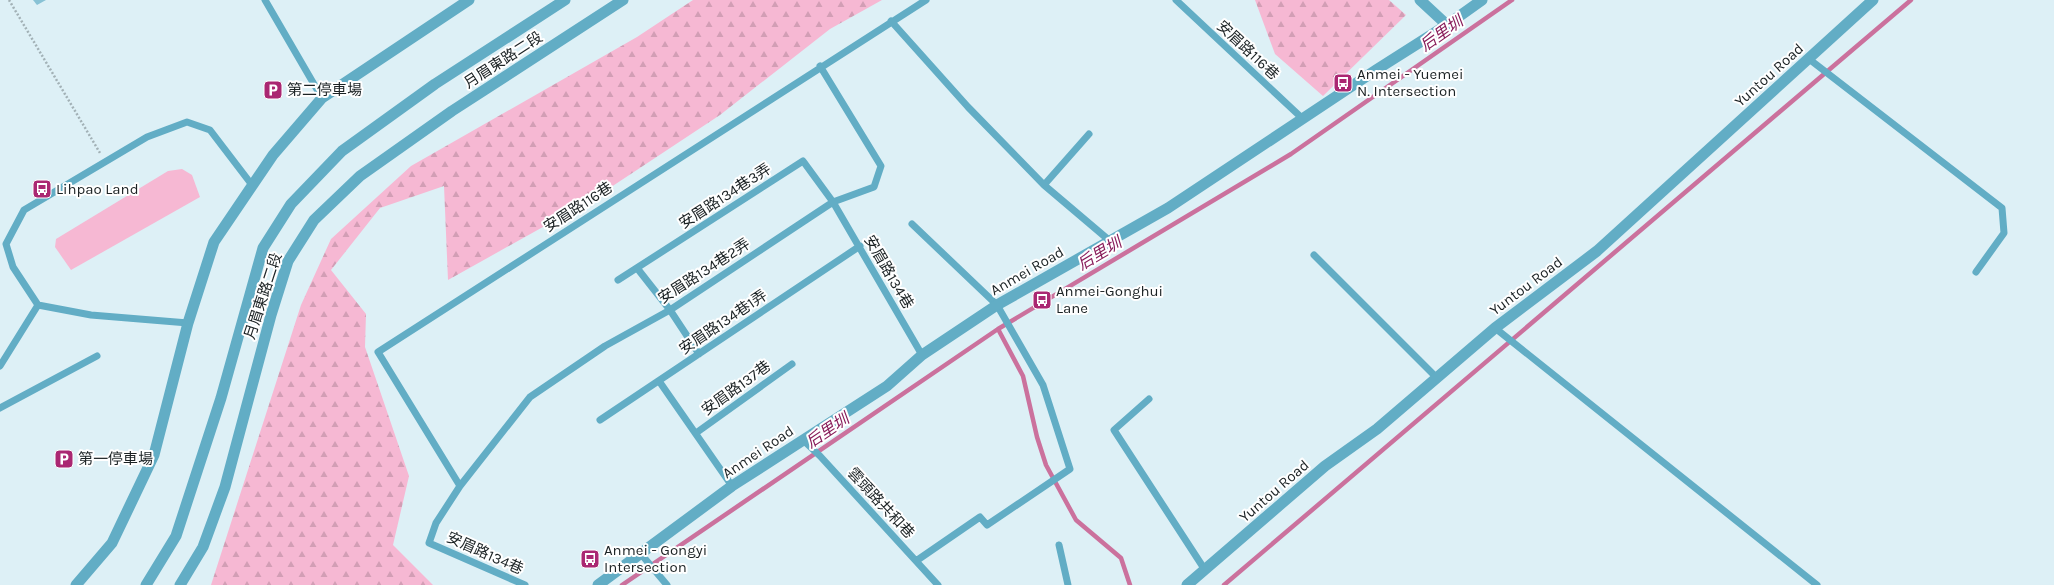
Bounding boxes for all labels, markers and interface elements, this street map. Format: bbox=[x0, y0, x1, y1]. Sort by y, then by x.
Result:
water label: 后里圳 bbox=[1416, 11, 1468, 55]
street label: 安眉路116巷 bbox=[1213, 17, 1283, 83]
street label: 月眉東路二段 bbox=[460, 28, 546, 92]
street label: Yuntou Road bbox=[1731, 39, 1807, 111]
place label: Anmei - Yuemei N. Intersection bbox=[1357, 65, 1463, 100]
bus stop icon: Anmei - Yuemei N. Intersection bbox=[1332, 72, 1354, 94]
parking icon: 第二停車場 bbox=[262, 79, 284, 101]
place label: 第二停車場 bbox=[287, 81, 362, 99]
street label: 安眉路134巷3弄 bbox=[676, 160, 774, 232]
bus stop icon: Lihpao Land bbox=[31, 178, 53, 200]
street label: 安眉路116巷 bbox=[540, 178, 616, 236]
place label: Lihpao Land bbox=[56, 180, 139, 198]
street label: 安眉路134巷 bbox=[861, 232, 917, 312]
water label: 后里圳 bbox=[1074, 232, 1126, 274]
street label: 安眉路134巷2弄 bbox=[655, 235, 753, 307]
street label: Anmei Road bbox=[987, 243, 1067, 299]
street label: 月眉東路二段 bbox=[241, 250, 285, 342]
street label: Yuntou Road bbox=[1486, 253, 1566, 319]
place label: Anmei-Gonghui Lane bbox=[1056, 282, 1163, 317]
street label: 安眉路134巷1弄 bbox=[676, 286, 770, 358]
bus stop icon: Anmei-Gonghui Lane bbox=[1031, 289, 1053, 311]
street label: 安眉路137巷 bbox=[698, 357, 774, 419]
water label: 后里圳 bbox=[802, 408, 854, 452]
street label: Anmei Road bbox=[719, 422, 797, 482]
parking icon: 第一停車場 bbox=[53, 448, 75, 470]
place label: 第一停車場 bbox=[78, 450, 153, 468]
street label: Yuntou Road bbox=[1236, 456, 1312, 526]
street label: 雲頭路共和巷 bbox=[844, 464, 918, 542]
street label: 安眉路134巷 bbox=[444, 528, 526, 578]
place label: Anmei - Gongyi Intersection bbox=[604, 541, 707, 576]
bus stop icon: Anmei - Gongyi Intersection bbox=[579, 548, 601, 570]

